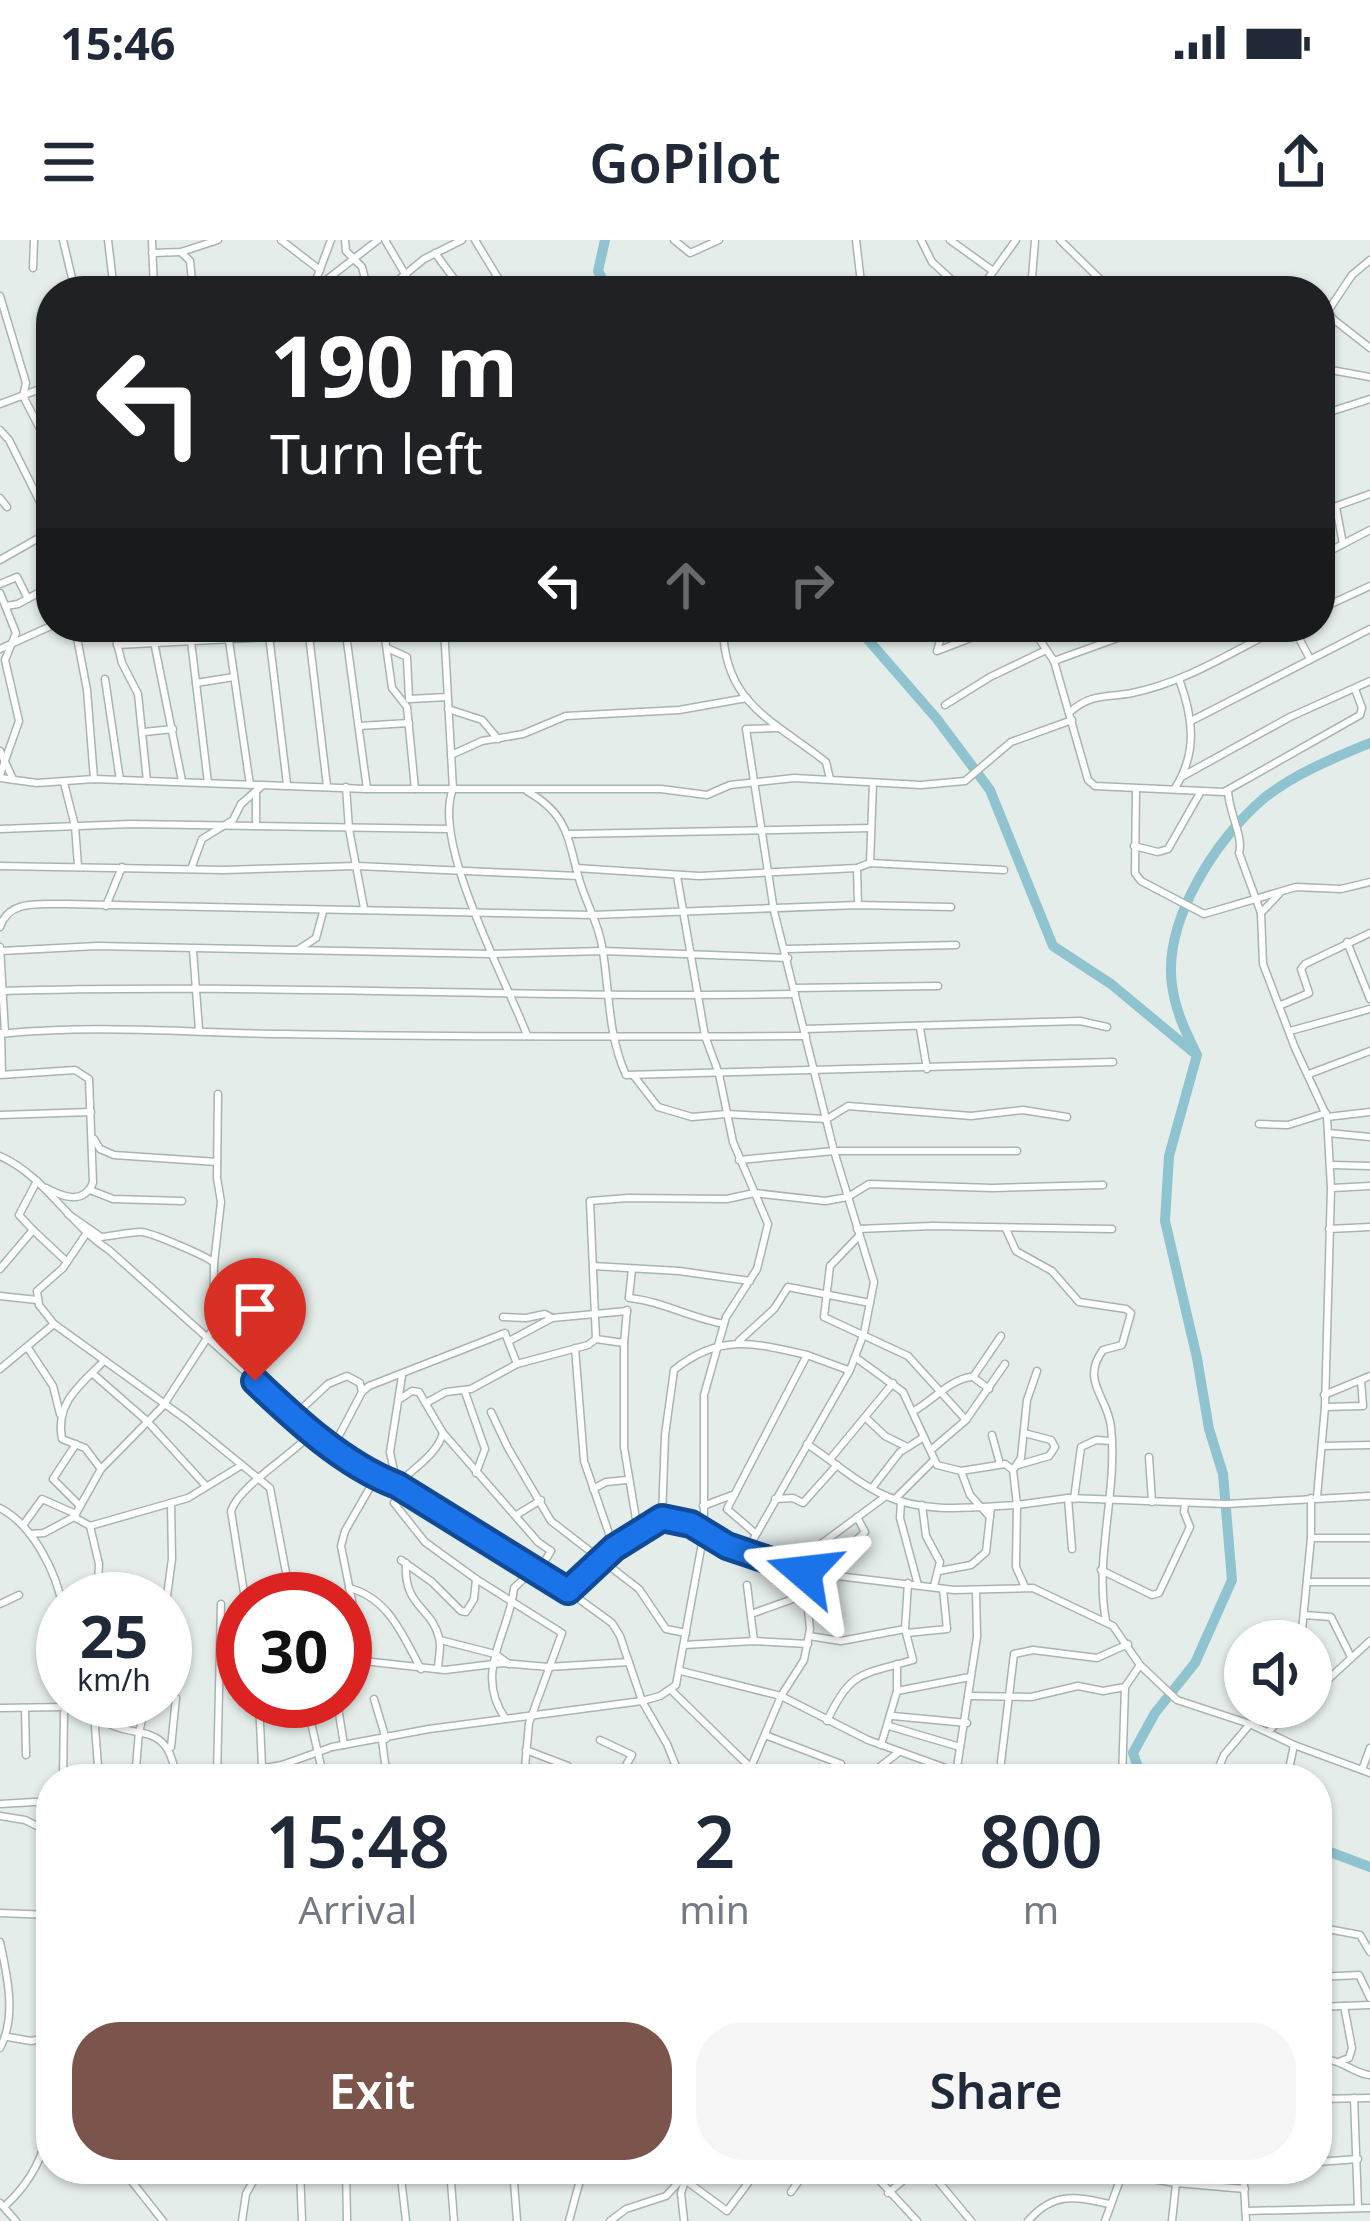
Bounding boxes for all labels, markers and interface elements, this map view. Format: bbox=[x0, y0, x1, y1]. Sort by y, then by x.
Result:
text: 15:46 bbox=[60, 12, 176, 73]
text: GoPilot bbox=[589, 125, 781, 199]
icon: menu bbox=[36, 129, 102, 195]
icon: share bbox=[1268, 129, 1334, 195]
text: 190 m bbox=[270, 307, 518, 422]
icon: left bbox=[72, 324, 228, 480]
text: Turn left bbox=[270, 416, 483, 490]
icon: left bbox=[527, 552, 593, 618]
icon: ahead bbox=[653, 552, 719, 618]
icon: right bbox=[779, 552, 845, 618]
pin bbox=[204, 1258, 306, 1381]
icon: arrive bbox=[222, 1276, 288, 1342]
position arrow bbox=[741, 1509, 867, 1635]
speed limit sign: 30 bbox=[216, 1572, 372, 1728]
text: 25 bbox=[80, 1594, 148, 1676]
map controls bbox=[1224, 1620, 1332, 1728]
button: sound bbox=[1224, 1620, 1332, 1728]
text: km/h bbox=[77, 1659, 151, 1700]
text: 15:48 bbox=[265, 1791, 450, 1889]
text: 2 bbox=[694, 1791, 735, 1889]
text: 800 bbox=[979, 1791, 1103, 1889]
text: Arrival bbox=[298, 1882, 417, 1935]
text: min bbox=[679, 1882, 750, 1935]
text: m bbox=[1023, 1882, 1059, 1935]
button: Exit bbox=[72, 2022, 672, 2160]
button: Share bbox=[696, 2022, 1296, 2160]

